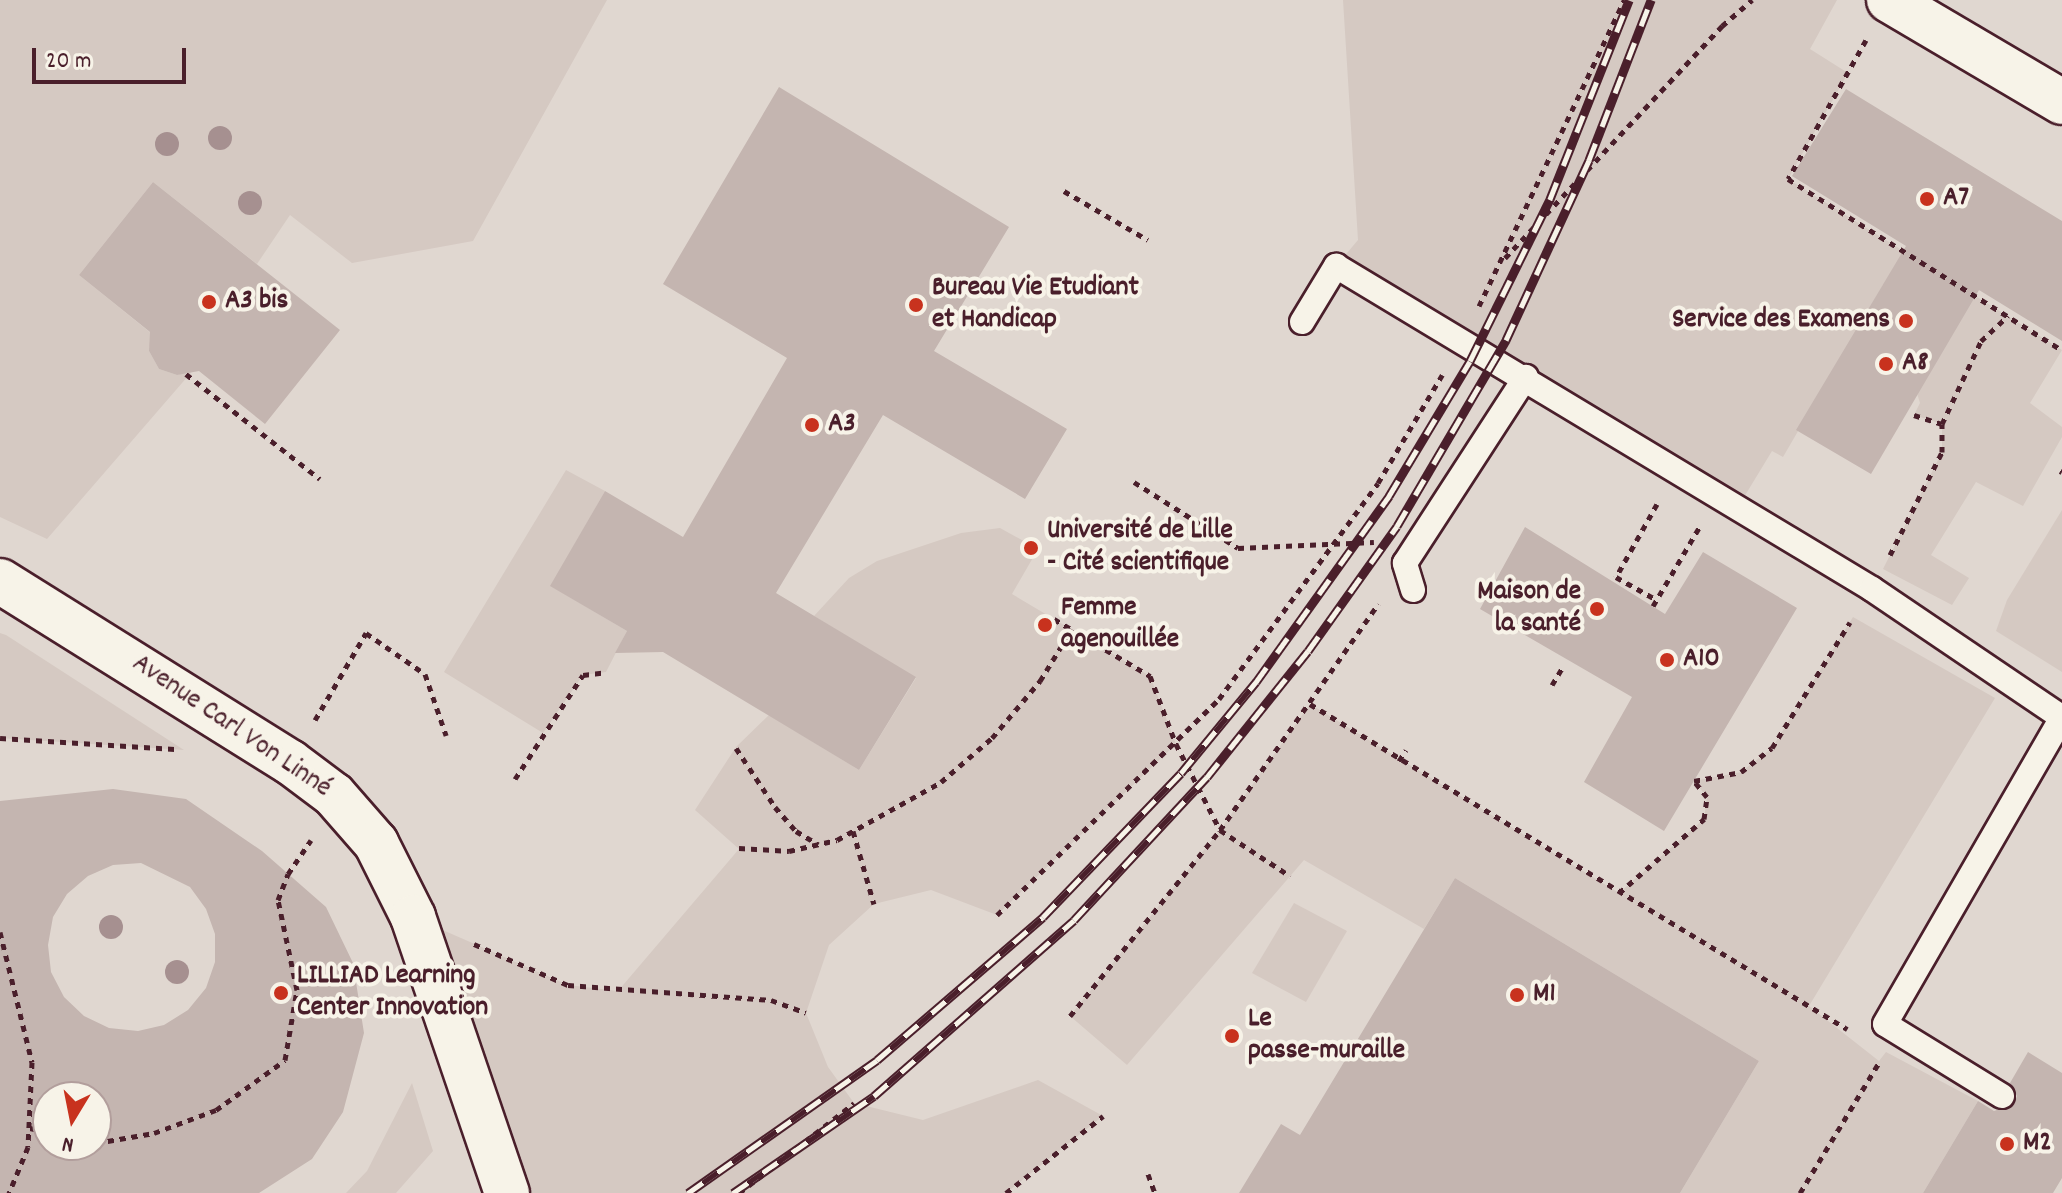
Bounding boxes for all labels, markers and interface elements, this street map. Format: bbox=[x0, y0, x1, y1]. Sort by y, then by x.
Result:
scale bar bbox=[36, 32, 190, 82]
text: 20 m bbox=[46, 45, 92, 79]
place label: A7 bbox=[1943, 182, 1969, 216]
marker: A7 bbox=[1918, 190, 1936, 208]
place label: Bureau Vie Etudiant et Handicap bbox=[932, 272, 1139, 338]
place label: A3 bis bbox=[225, 285, 288, 319]
marker: A3 bis bbox=[200, 293, 218, 311]
marker: Bureau Vie Etudiant et Handicap bbox=[907, 296, 925, 314]
place label: Service des Examens bbox=[1672, 304, 1890, 338]
marker: Service des Examens bbox=[1897, 312, 1915, 330]
place label: A8 bbox=[1902, 347, 1929, 381]
marker: A8 bbox=[1877, 355, 1895, 373]
place label: A3 bbox=[828, 408, 856, 442]
marker: A3 bbox=[803, 416, 821, 434]
place label: Université de Lille ‐ Cité scientifique bbox=[1047, 515, 1233, 581]
marker: Université de Lille ‐ Cité scientifique bbox=[1022, 539, 1040, 557]
place label: Maison de la santé bbox=[1477, 576, 1581, 642]
place label: Femme agenouillée bbox=[1061, 592, 1179, 658]
marker: Maison de la santé bbox=[1588, 600, 1606, 618]
marker: Femme agenouillée bbox=[1036, 616, 1054, 634]
place label: A10 bbox=[1683, 643, 1720, 677]
street label: Avenue Carl Von Linné bbox=[125, 648, 337, 806]
marker: A10 bbox=[1658, 651, 1676, 669]
place label: LILLIAD Learning Center Innovation bbox=[297, 960, 488, 1026]
place label: M1 bbox=[1533, 978, 1556, 1012]
marker: LILLIAD Learning Center Innovation bbox=[272, 984, 290, 1002]
marker: M1 bbox=[1508, 986, 1526, 1004]
place label: Le passe-muraille bbox=[1248, 1003, 1405, 1069]
marker: Le passe-muraille bbox=[1223, 1027, 1241, 1045]
north arrow bbox=[32, 1081, 112, 1161]
text: N bbox=[60, 1127, 76, 1159]
place label: M2 bbox=[2023, 1127, 2052, 1161]
marker: M2 bbox=[1998, 1135, 2016, 1153]

